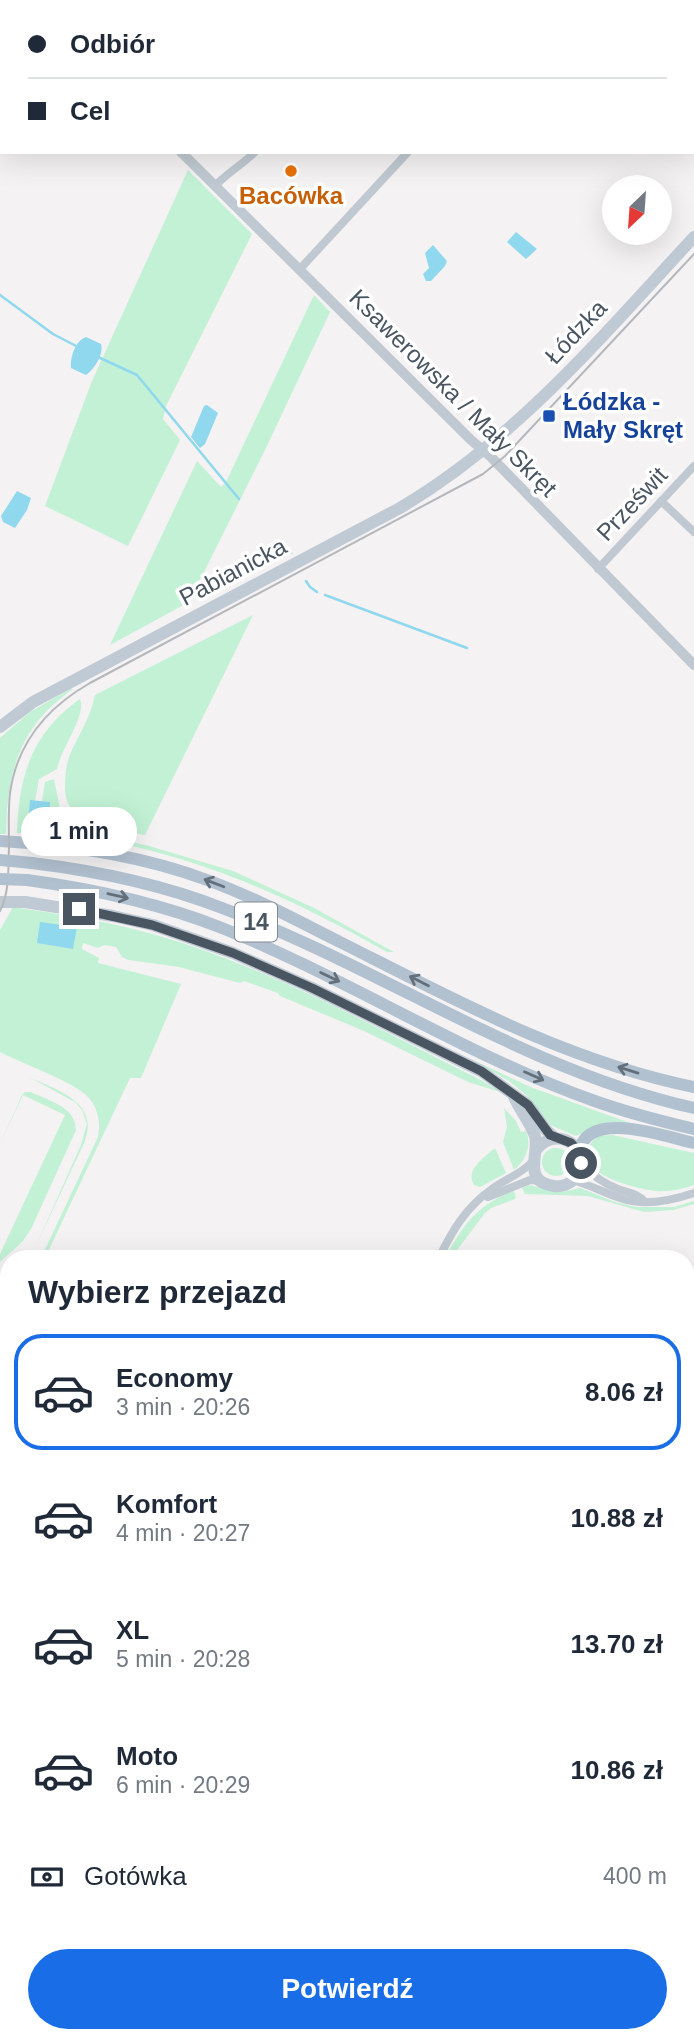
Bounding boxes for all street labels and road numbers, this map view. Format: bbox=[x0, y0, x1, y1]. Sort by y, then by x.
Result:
street label: Ksawerowska / Mały Skręt bbox=[344, 284, 563, 502]
street label: Łódzka bbox=[539, 294, 612, 369]
street label: Prześwit bbox=[591, 461, 673, 546]
street label: Pabianicka bbox=[175, 532, 292, 611]
road number: 14 bbox=[235, 903, 277, 942]

